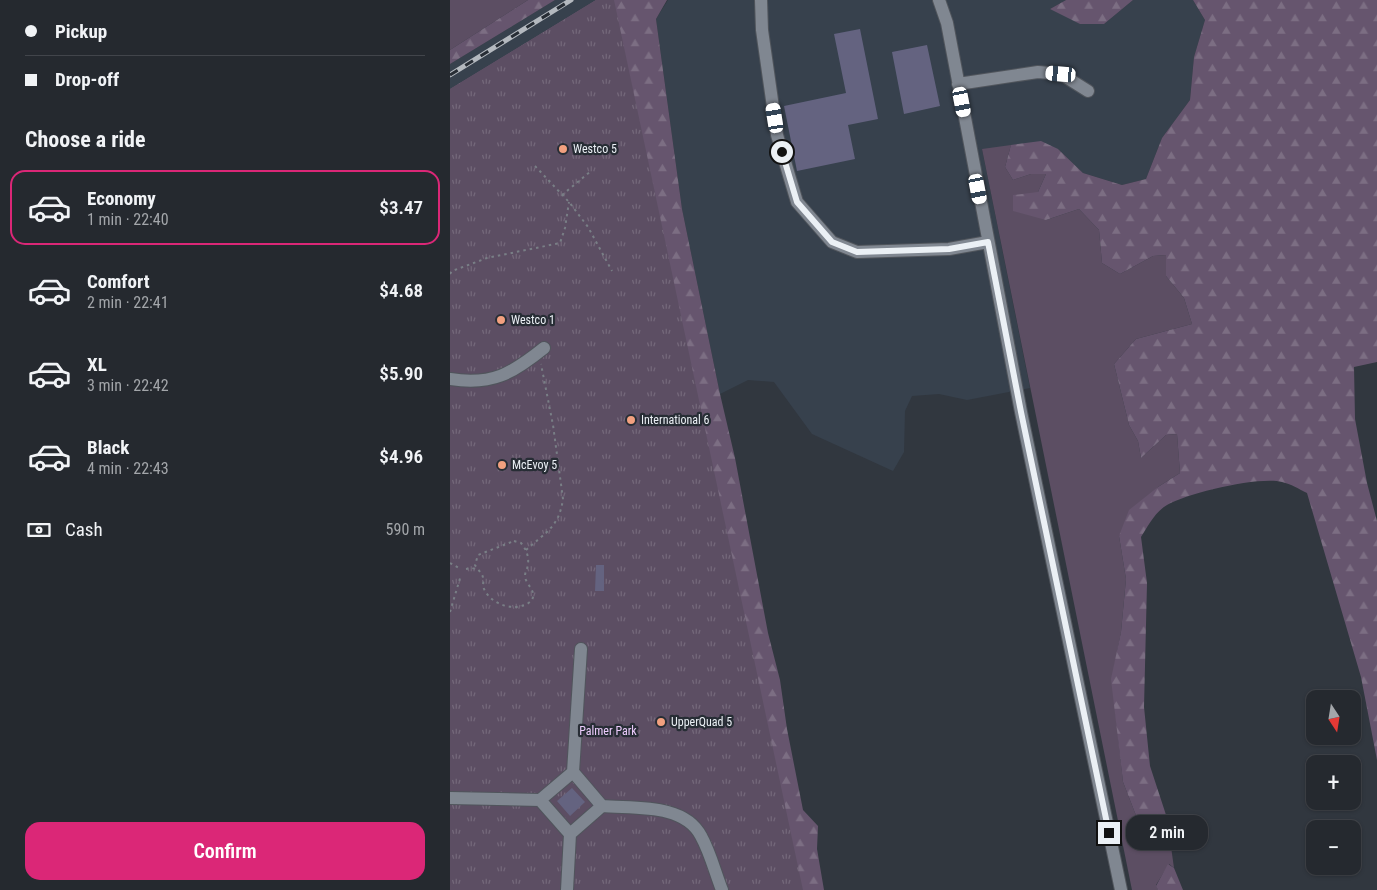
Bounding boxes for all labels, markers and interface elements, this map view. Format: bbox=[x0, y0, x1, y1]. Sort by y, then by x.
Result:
text: Pickup bbox=[55, 20, 107, 43]
car bbox=[1045, 65, 1076, 83]
text: Drop-off bbox=[55, 68, 119, 91]
car bbox=[951, 86, 972, 118]
car bbox=[765, 102, 784, 134]
text: Choose a ride bbox=[25, 127, 146, 152]
route start bbox=[771, 141, 793, 163]
place label: Westco 5 bbox=[573, 142, 617, 156]
marker: Westco 5 bbox=[557, 143, 569, 155]
car bbox=[967, 173, 988, 205]
icon: car bbox=[27, 185, 72, 230]
text: Economy bbox=[87, 187, 156, 210]
text: $3.47 bbox=[379, 196, 423, 219]
text: 1 min · 22:40 bbox=[87, 210, 169, 229]
icon: car bbox=[27, 268, 72, 313]
text: Comfort bbox=[87, 270, 150, 293]
text: $4.68 bbox=[379, 279, 423, 302]
text: 2 min · 22:41 bbox=[87, 293, 169, 312]
place label: Westco 1 bbox=[511, 313, 555, 327]
marker: Westco 1 bbox=[495, 314, 507, 326]
icon: car bbox=[27, 351, 72, 396]
text: XL bbox=[87, 353, 107, 376]
text: $5.90 bbox=[379, 362, 423, 385]
text: 3 min · 22:42 bbox=[87, 376, 169, 395]
place label: International 6 bbox=[641, 413, 710, 427]
marker: International 6 bbox=[625, 414, 637, 426]
icon: car bbox=[27, 434, 72, 479]
text: Black bbox=[87, 436, 129, 459]
text: $4.96 bbox=[379, 445, 423, 468]
place label: McEvoy 5 bbox=[512, 458, 557, 472]
text: 4 min · 22:43 bbox=[87, 459, 169, 478]
marker: McEvoy 5 bbox=[496, 459, 508, 471]
icon: cash bbox=[25, 516, 53, 544]
text: Cash bbox=[65, 518, 103, 541]
text: 590 m bbox=[386, 520, 425, 539]
north arrow bbox=[1306, 690, 1361, 745]
map controls bbox=[1306, 690, 1361, 875]
place label: UpperQuad 5 bbox=[671, 715, 732, 729]
marker: UpperQuad 5 bbox=[655, 716, 667, 728]
park label: Palmer Park bbox=[579, 724, 637, 738]
button: + bbox=[1306, 755, 1361, 810]
callout: 2 min bbox=[1126, 816, 1209, 850]
button: − bbox=[1306, 820, 1361, 875]
button: Confirm bbox=[25, 822, 425, 880]
route end bbox=[1098, 822, 1120, 844]
text: 2 min bbox=[1149, 823, 1185, 842]

